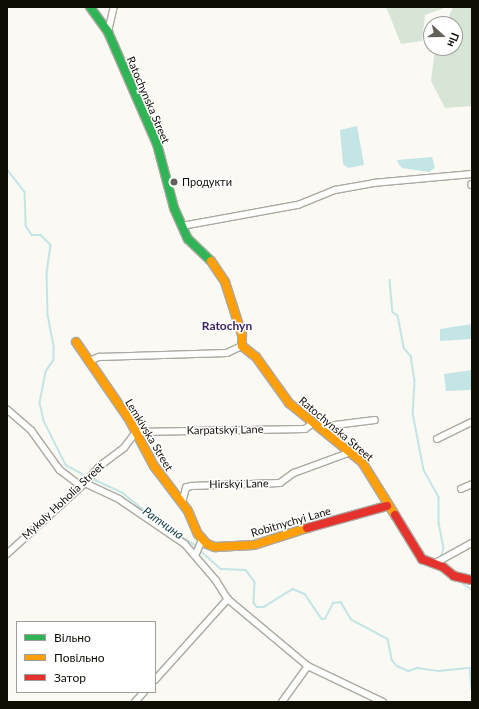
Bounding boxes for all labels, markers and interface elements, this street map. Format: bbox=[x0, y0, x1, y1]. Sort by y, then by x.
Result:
north arrow bbox=[423, 16, 463, 56]
text: Пн bbox=[445, 31, 462, 49]
street label: Ratochynska Street bbox=[124, 55, 172, 145]
place label: Продукти bbox=[182, 175, 232, 189]
marker: Продукти bbox=[169, 177, 179, 187]
district label: Ratochyn bbox=[202, 319, 252, 333]
street label: Ratochynska Street bbox=[296, 394, 376, 464]
street label: Lemkivska Street bbox=[122, 397, 176, 473]
street label: Karpatskyi Lane bbox=[187, 423, 263, 437]
street label: Mykoly Hoholia Street bbox=[19, 459, 107, 543]
street label: Hirskyi Lane bbox=[209, 477, 269, 491]
water label: Ратчина bbox=[140, 504, 186, 542]
street label: Robitnychyi Lane bbox=[250, 504, 332, 540]
legend bbox=[16, 621, 156, 693]
text: Вільно bbox=[54, 630, 91, 645]
text: Повільно bbox=[54, 650, 105, 665]
text: Затор bbox=[54, 670, 86, 685]

